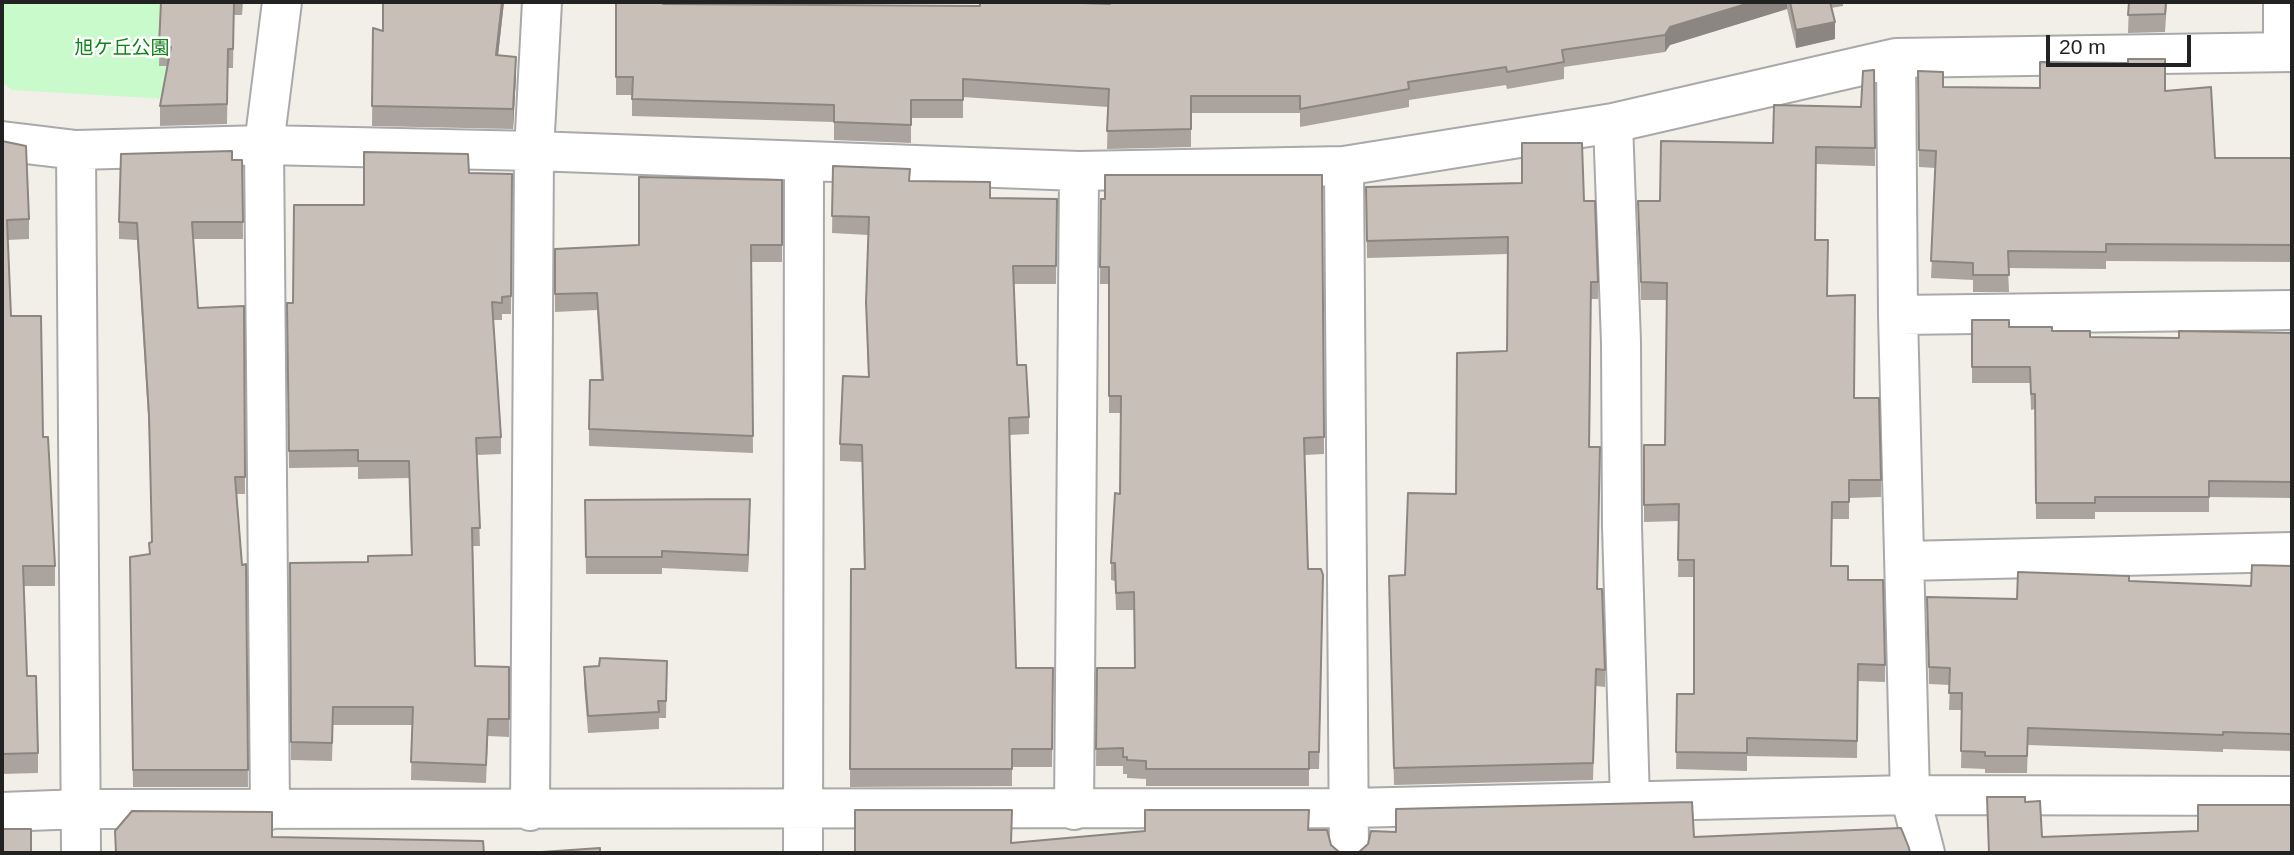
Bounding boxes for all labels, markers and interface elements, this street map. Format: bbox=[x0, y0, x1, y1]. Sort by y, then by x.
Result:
scale bar bbox=[2049, 21, 2194, 65]
text: 20 m bbox=[2059, 35, 2106, 58]
park label: 旭ケ丘公園 bbox=[75, 38, 169, 60]

